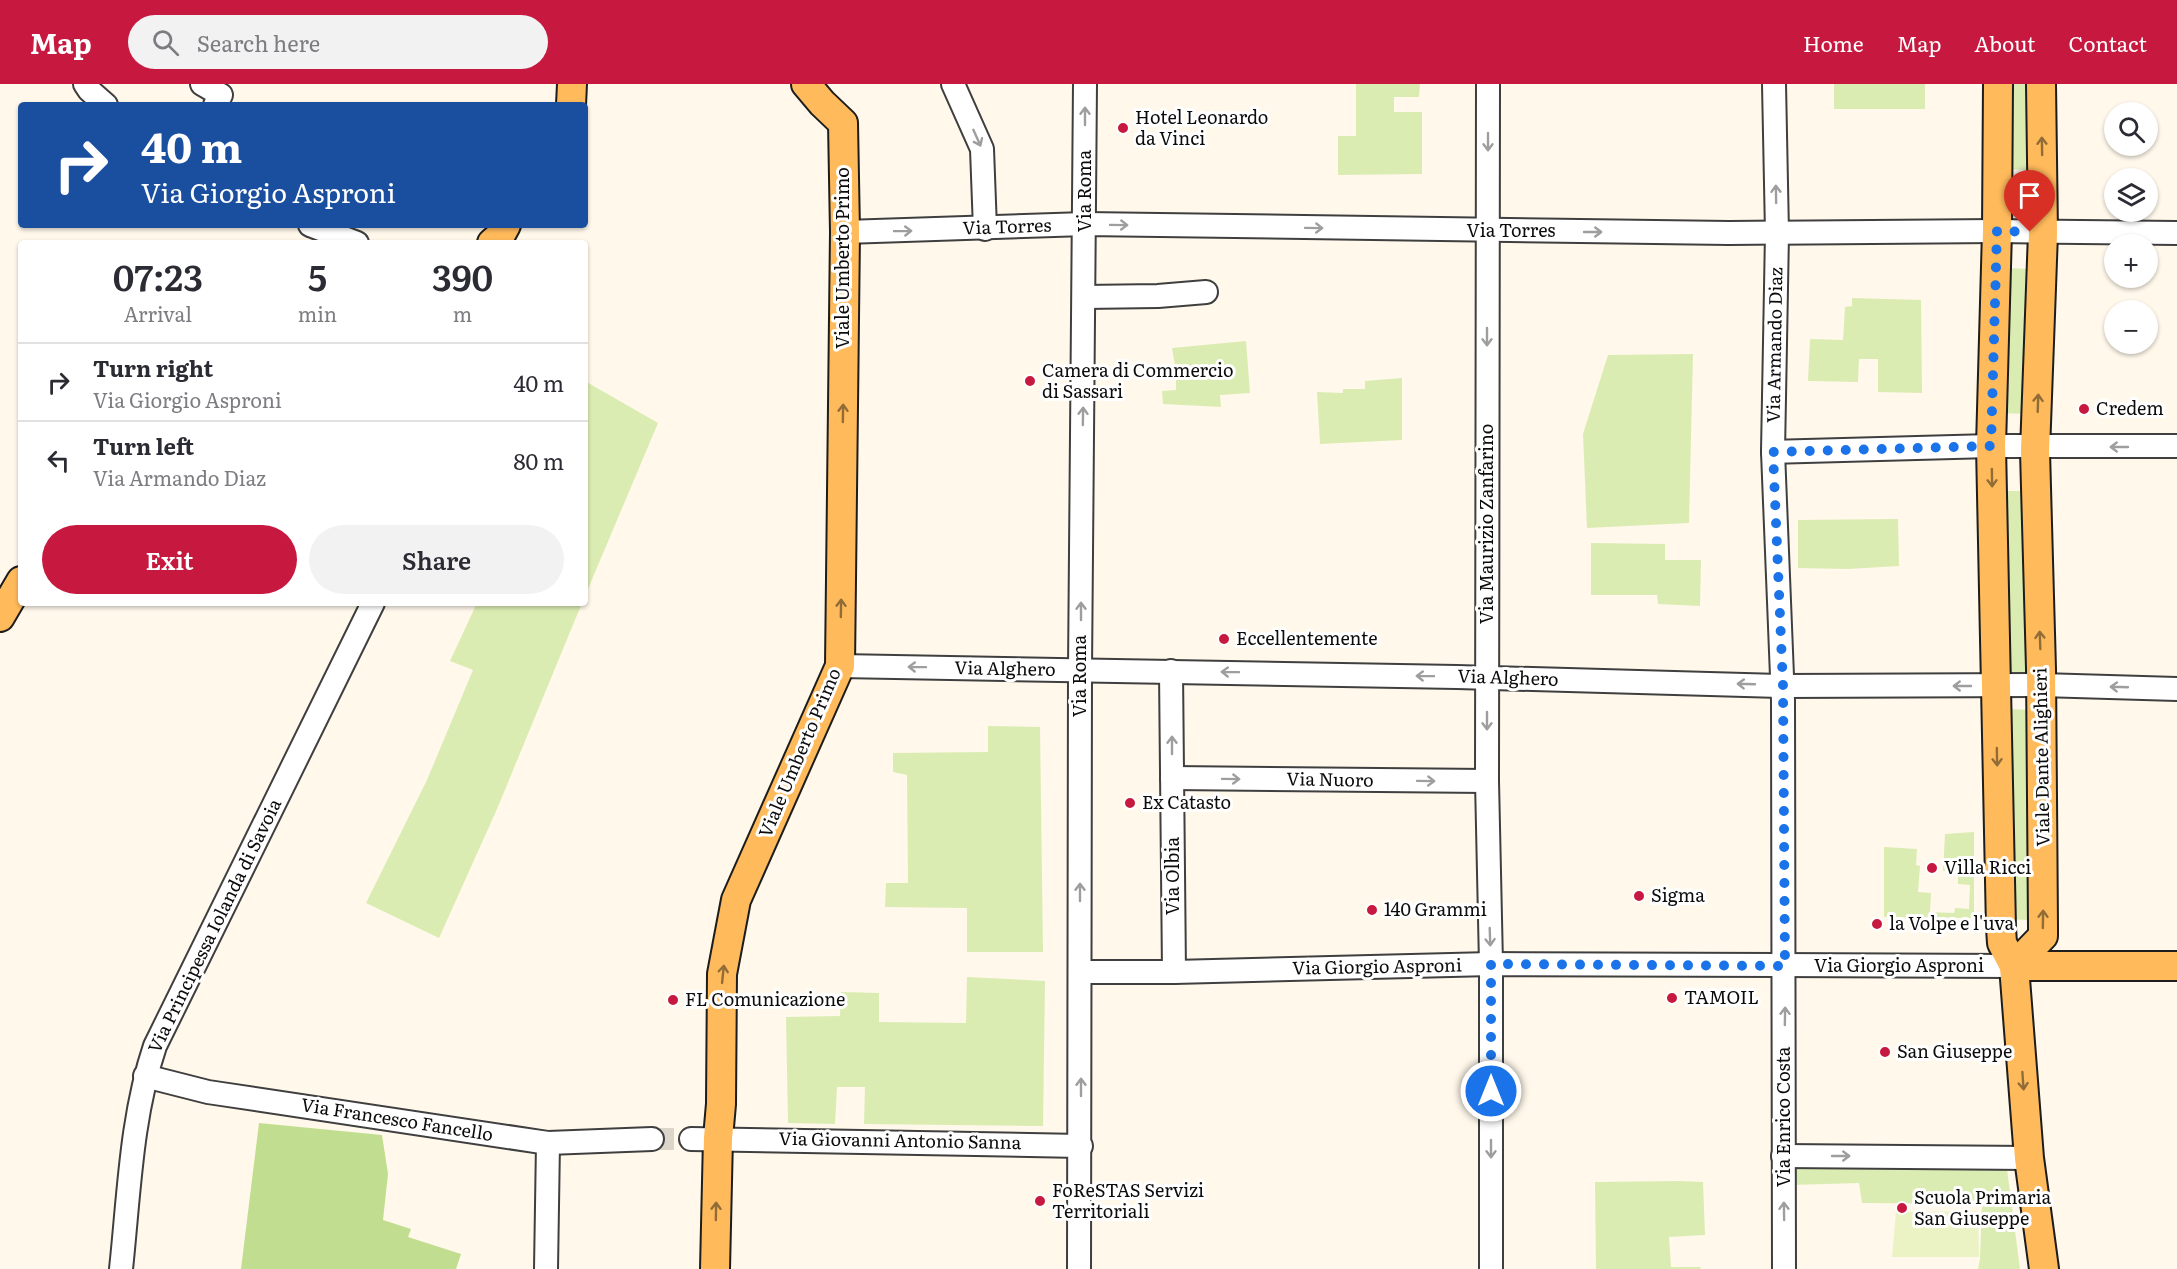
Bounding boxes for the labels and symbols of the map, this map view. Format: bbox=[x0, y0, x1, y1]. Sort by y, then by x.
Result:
place label: Hotel Leonardo da Vinci bbox=[1135, 103, 1268, 151]
one-way arrow bbox=[1079, 107, 1091, 127]
marker: Hotel Leonardo da Vinci bbox=[1116, 121, 1130, 135]
one-way arrow bbox=[972, 128, 983, 146]
one-way arrow bbox=[1482, 132, 1494, 152]
one-way arrow bbox=[2036, 136, 2048, 156]
street label: Via Roma bbox=[1070, 150, 1097, 232]
street label: Viale Umberto Primo bbox=[828, 167, 855, 349]
pin bbox=[2004, 170, 2055, 232]
one-way arrow bbox=[1770, 184, 1782, 204]
street label: Via Torres bbox=[962, 210, 1052, 241]
street label: Via Torres bbox=[1467, 216, 1555, 243]
one-way arrow bbox=[1109, 219, 1129, 231]
one-way arrow bbox=[1304, 222, 1324, 234]
one-way arrow bbox=[893, 225, 913, 236]
one-way arrow bbox=[1583, 226, 1603, 238]
street label: Via Armando Diaz bbox=[1759, 267, 1788, 423]
one-way arrow bbox=[1481, 327, 1493, 347]
place label: Camera di Commercio di Sassari bbox=[1042, 356, 1233, 404]
marker: Camera di Commercio di Sassari bbox=[1023, 374, 1037, 388]
one-way arrow bbox=[2032, 394, 2043, 414]
place label: Credem bbox=[2096, 394, 2164, 421]
marker: Credem bbox=[2077, 402, 2091, 416]
one-way arrow bbox=[837, 403, 849, 423]
one-way arrow bbox=[1077, 407, 1089, 427]
street label: Via Maurizio Zanfarino bbox=[1472, 424, 1499, 624]
one-way arrow bbox=[2109, 441, 2129, 453]
one-way arrow bbox=[1986, 468, 1997, 488]
one-way arrow bbox=[835, 598, 846, 618]
one-way arrow bbox=[1075, 602, 1087, 622]
place label: Eccellentemente bbox=[1236, 624, 1378, 651]
one-way arrow bbox=[2034, 631, 2046, 651]
marker: Eccellentemente bbox=[1217, 632, 1231, 646]
street label: Via Roma bbox=[1065, 635, 1092, 717]
street label: Via Alghero bbox=[954, 653, 1056, 682]
street label: Via Alghero bbox=[1457, 661, 1559, 692]
one-way arrow bbox=[907, 662, 927, 673]
street label: Viale Umberto Primo bbox=[751, 663, 847, 841]
one-way arrow bbox=[1220, 667, 1240, 678]
street label: Viale Dante Alighieri bbox=[2025, 667, 2056, 847]
one-way arrow bbox=[1415, 670, 1435, 682]
one-way arrow bbox=[1736, 679, 1756, 690]
one-way arrow bbox=[1952, 680, 1972, 692]
one-way arrow bbox=[2109, 682, 2129, 693]
one-way arrow bbox=[1481, 711, 1493, 731]
one-way arrow bbox=[1166, 736, 1178, 756]
one-way arrow bbox=[1992, 747, 2003, 767]
street label: Via Nuoro bbox=[1286, 764, 1374, 793]
one-way arrow bbox=[1220, 773, 1240, 784]
one-way arrow bbox=[1415, 775, 1435, 787]
place label: Ex Catasto bbox=[1142, 788, 1231, 815]
street label: Via Principessa Iolanda di Savoia bbox=[140, 793, 287, 1057]
marker: Ex Catasto bbox=[1123, 796, 1137, 810]
street label: Via Olbia bbox=[1158, 836, 1185, 915]
place label: Villa Ricci bbox=[1944, 853, 2031, 880]
marker: Villa Ricci bbox=[1925, 861, 1939, 875]
place label: Sigma bbox=[1651, 881, 1705, 908]
one-way arrow bbox=[1074, 883, 1086, 903]
marker: Sigma bbox=[1632, 889, 1646, 903]
place label: 140 Grammi bbox=[1384, 895, 1487, 922]
marker: 140 Grammi bbox=[1365, 903, 1379, 917]
place label: la Volpe e l'uva bbox=[1889, 909, 2015, 936]
one-way arrow bbox=[2037, 910, 2049, 930]
marker: la Volpe e l'uva bbox=[1870, 917, 1884, 931]
one-way arrow bbox=[1485, 927, 1496, 947]
street label: Via Giorgio Asproni bbox=[1292, 951, 1462, 980]
street label: Via Giorgio Asproni bbox=[1814, 951, 1984, 978]
one-way arrow bbox=[718, 964, 729, 984]
place label: TAMOIL bbox=[1684, 983, 1759, 1010]
place label: FL Comunicazione bbox=[685, 985, 845, 1012]
marker: TAMOIL bbox=[1665, 991, 1679, 1005]
marker: FL Comunicazione bbox=[666, 993, 680, 1007]
one-way arrow bbox=[1779, 1006, 1790, 1026]
place label: San Giuseppe bbox=[1897, 1037, 2012, 1064]
marker: San Giuseppe bbox=[1878, 1045, 1892, 1059]
street label: Via Enrico Costa bbox=[1769, 1046, 1796, 1187]
position arrow bbox=[1459, 1059, 1523, 1123]
one-way arrow bbox=[2018, 1071, 2029, 1091]
one-way arrow bbox=[1075, 1078, 1087, 1098]
street label: Via Francesco Fancello bbox=[299, 1090, 495, 1147]
street label: Via Giovanni Antonio Sanna bbox=[779, 1124, 1022, 1155]
one-way arrow bbox=[1485, 1138, 1497, 1158]
one-way arrow bbox=[1831, 1150, 1851, 1162]
place label: FoReSTAS Servizi Territoriali bbox=[1052, 1176, 1204, 1224]
place label: Scuola Primaria San Giuseppe bbox=[1914, 1183, 2052, 1231]
marker: FoReSTAS Servizi Territoriali bbox=[1033, 1194, 1047, 1208]
one-way arrow bbox=[711, 1201, 722, 1221]
one-way arrow bbox=[1778, 1201, 1790, 1221]
marker: Scuola Primaria San Giuseppe bbox=[1895, 1201, 1909, 1215]

